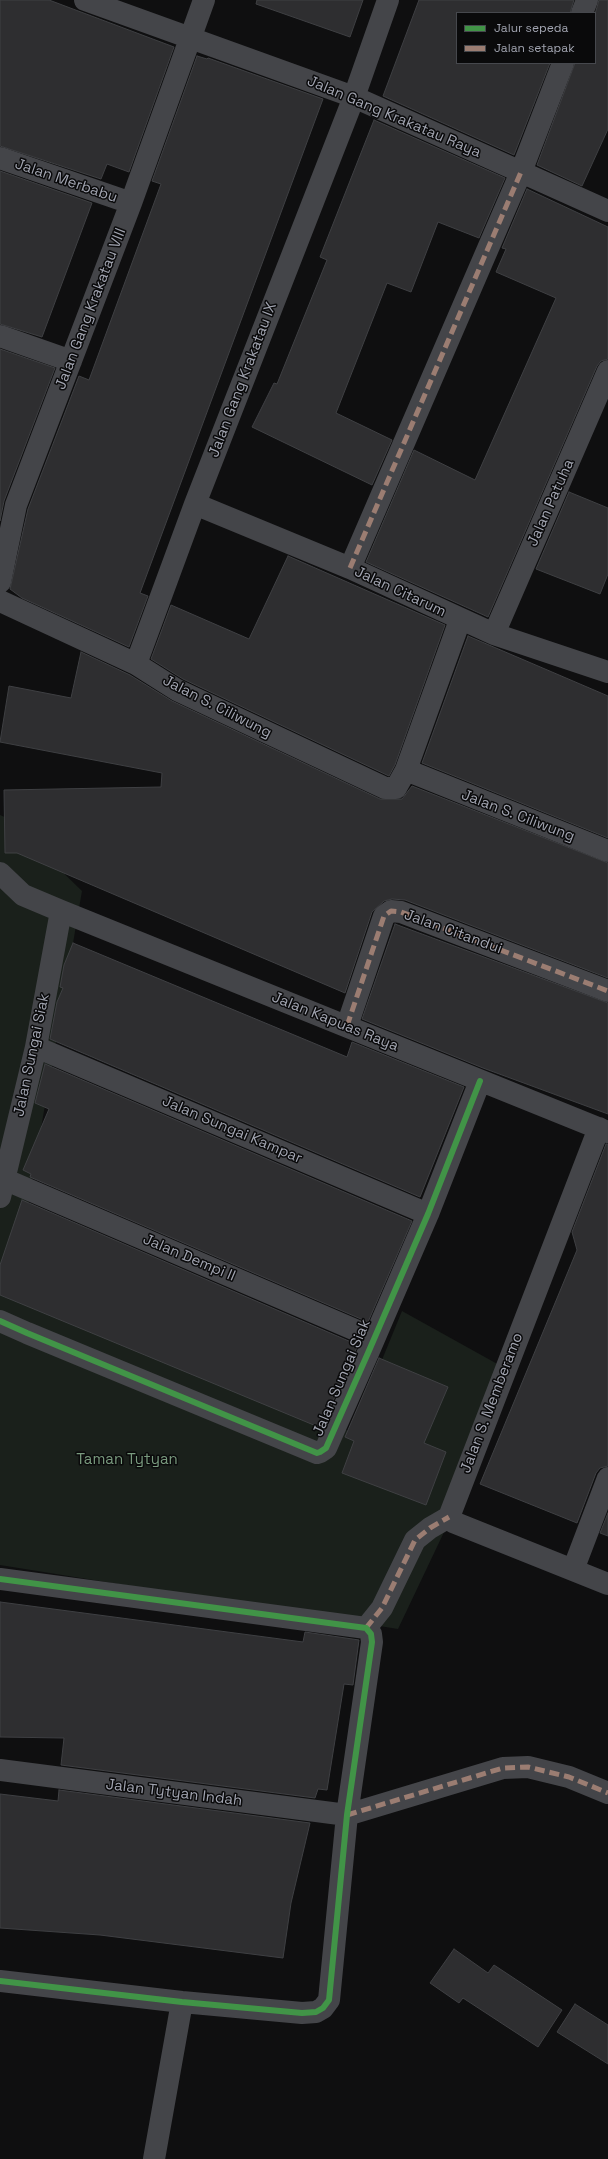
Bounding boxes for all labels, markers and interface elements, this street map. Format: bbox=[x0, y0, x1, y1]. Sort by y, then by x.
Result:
legend bbox=[456, 12, 596, 64]
text: Jalur sepeda bbox=[494, 20, 569, 36]
text: Jalan setapak bbox=[494, 40, 575, 56]
street label: Jalan Gang Krakatau Raya bbox=[304, 72, 484, 162]
street label: Jalan Merbabu bbox=[12, 155, 120, 207]
street label: Jalan Gang Krakatau VIII bbox=[52, 226, 130, 392]
street label: Jalan Gang Krakatau IX bbox=[205, 300, 281, 460]
street label: Jalan Patuha bbox=[524, 457, 578, 549]
street label: Jalan Citarum bbox=[351, 563, 449, 621]
street label: Jalan S. Ciliwung bbox=[159, 672, 275, 742]
street label: Jalan S. Ciliwung bbox=[459, 786, 577, 846]
street label: Jalan Citandui bbox=[402, 906, 504, 958]
street label: Jalan Kapuas Raya bbox=[269, 988, 401, 1056]
street label: Jalan Sungai Siak bbox=[10, 992, 54, 1118]
street label: Jalan Sungai Kampar bbox=[159, 1092, 305, 1168]
street label: Jalan Dempi II bbox=[140, 1230, 238, 1286]
street label: Jalan Sungai Siak bbox=[309, 1317, 375, 1439]
street label: Jalan S. Memberamo bbox=[457, 1330, 527, 1476]
park label: Taman Tytyan bbox=[76, 1451, 178, 1469]
street label: Jalan Tytyan Indah bbox=[105, 1776, 243, 1810]

